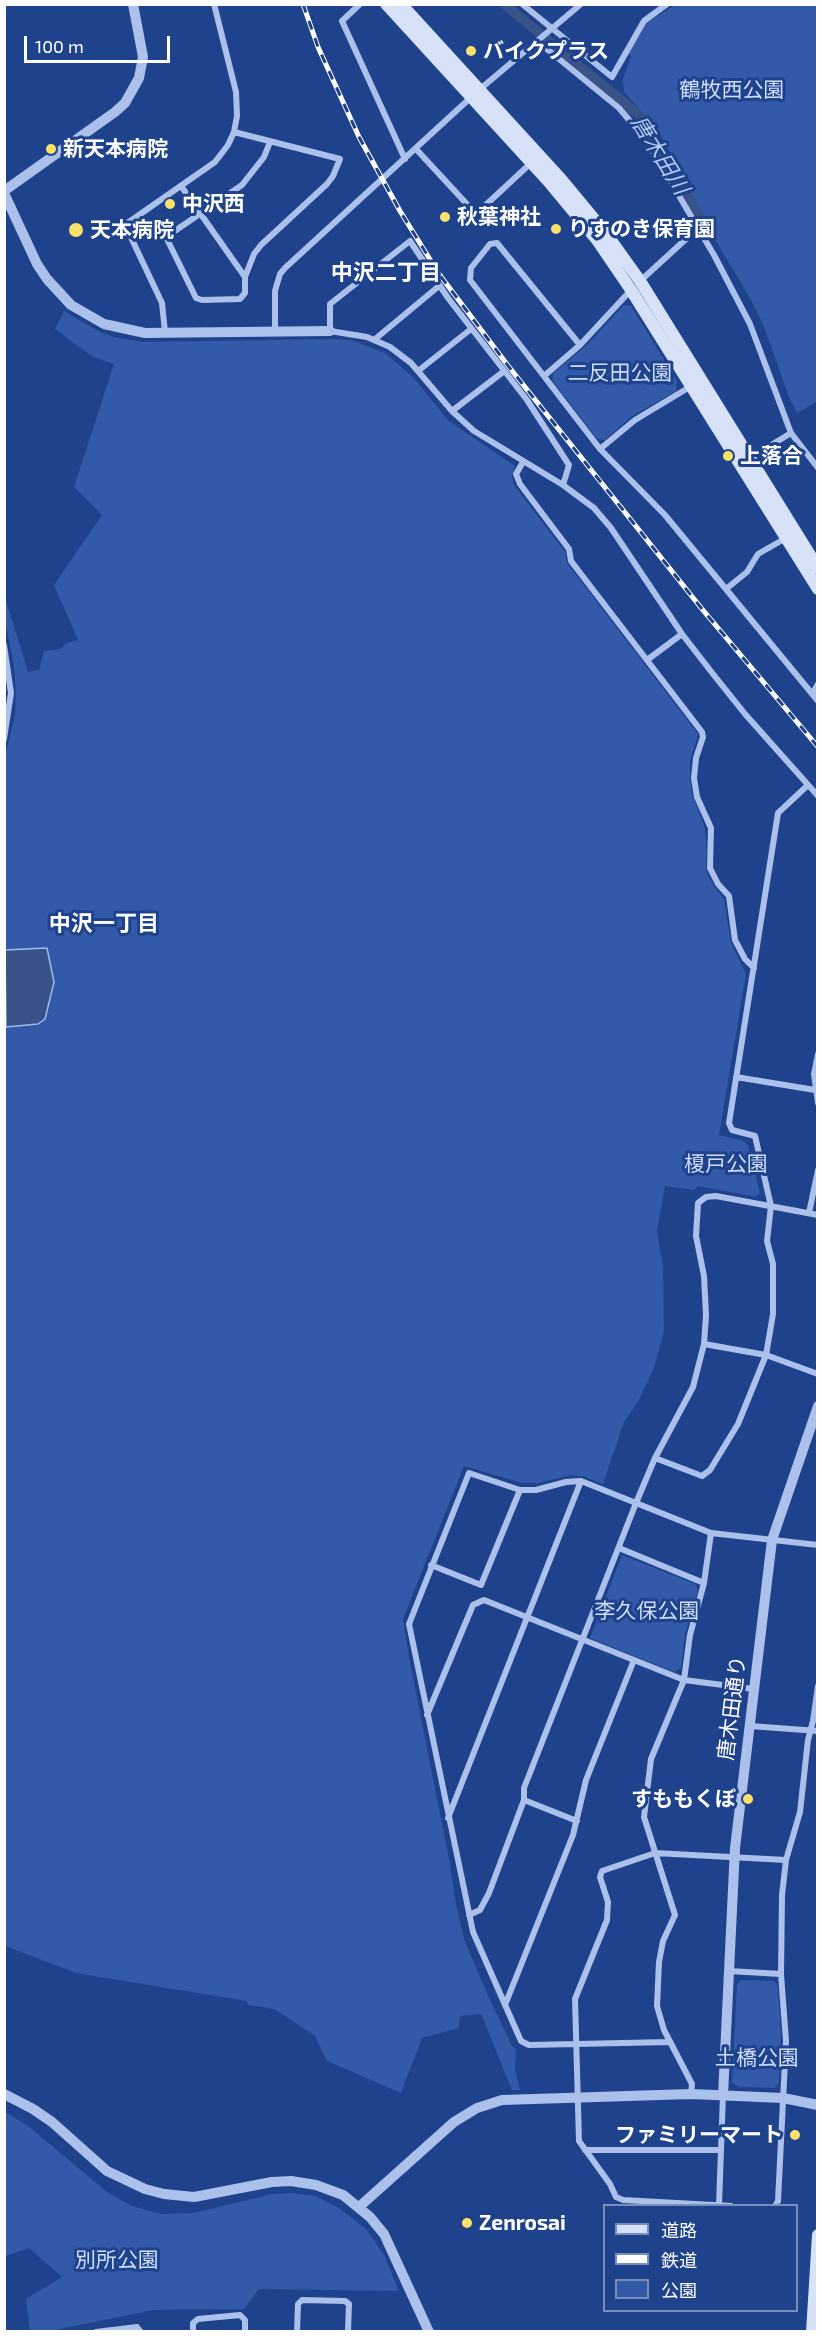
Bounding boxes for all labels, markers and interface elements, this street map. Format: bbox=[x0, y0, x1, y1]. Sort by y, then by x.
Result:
scale bar bbox=[27, 24, 172, 62]
text: 100 m bbox=[35, 35, 84, 57]
place label: バイクプラス bbox=[483, 38, 609, 64]
marker: バイクプラス bbox=[464, 44, 478, 58]
park label: 鶴牧西公園 bbox=[680, 77, 784, 103]
water label: 唐木田川 bbox=[625, 111, 695, 199]
place label: 新天本病院 bbox=[63, 136, 168, 162]
marker: 新天本病院 bbox=[44, 142, 58, 156]
place label: 中沢西 bbox=[182, 191, 245, 217]
marker: 中沢西 bbox=[163, 197, 177, 211]
place label: 秋葉神社 bbox=[457, 204, 541, 230]
marker: 秋葉神社 bbox=[438, 210, 452, 224]
place label: りすのき保育園 bbox=[568, 216, 715, 242]
place label: 天本病院 bbox=[90, 217, 174, 243]
marker: 天本病院 bbox=[67, 221, 85, 239]
marker: りすのき保育園 bbox=[549, 222, 563, 236]
district label: 中沢二丁目 bbox=[331, 260, 441, 286]
park label: 二反田公園 bbox=[568, 360, 672, 386]
place label: 上落合 bbox=[740, 443, 803, 469]
marker: 上落合 bbox=[721, 449, 735, 463]
district label: 中沢一丁目 bbox=[49, 911, 159, 937]
park label: 榎戸公園 bbox=[684, 1151, 768, 1177]
park label: 李久保公園 bbox=[595, 1598, 699, 1624]
street label: 唐木田通り bbox=[713, 1654, 751, 1762]
place label: すももくぼ bbox=[631, 1786, 736, 1812]
marker: すももくぼ bbox=[741, 1792, 755, 1806]
park label: 土橋公園 bbox=[715, 2045, 799, 2071]
place label: ファミリーマート bbox=[615, 2122, 783, 2148]
marker: ファミリーマート bbox=[788, 2128, 802, 2142]
legend bbox=[603, 2204, 798, 2312]
place label: Zenrosai bbox=[479, 2210, 566, 2236]
marker: Zenrosai bbox=[460, 2216, 474, 2230]
text: 道路 bbox=[661, 2219, 697, 2241]
park label: 別所公園 bbox=[75, 2247, 159, 2273]
text: 鉄道 bbox=[661, 2249, 697, 2271]
text: 公園 bbox=[661, 2279, 697, 2301]

